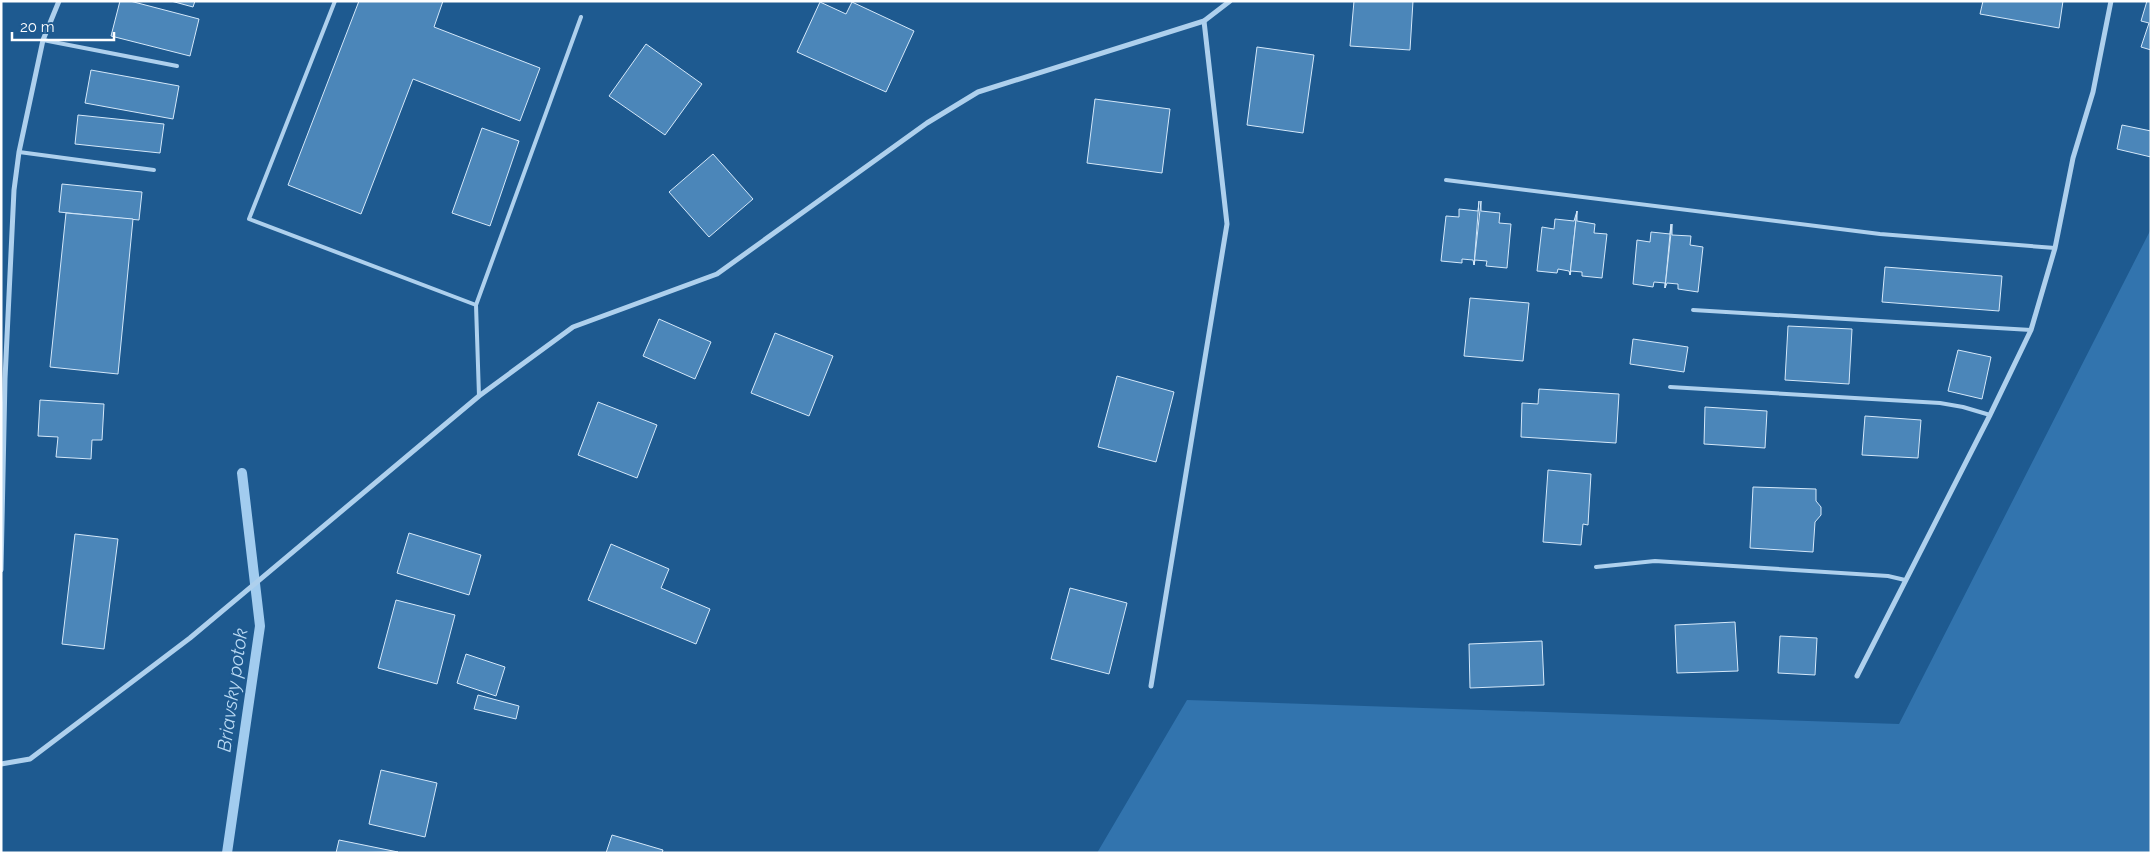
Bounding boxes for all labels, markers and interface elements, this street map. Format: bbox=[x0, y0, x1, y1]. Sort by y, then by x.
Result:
scale bar bbox=[12, 10, 115, 42]
text: 20 m bbox=[20, 18, 55, 36]
water label: Briavsky potok bbox=[212, 627, 252, 753]

